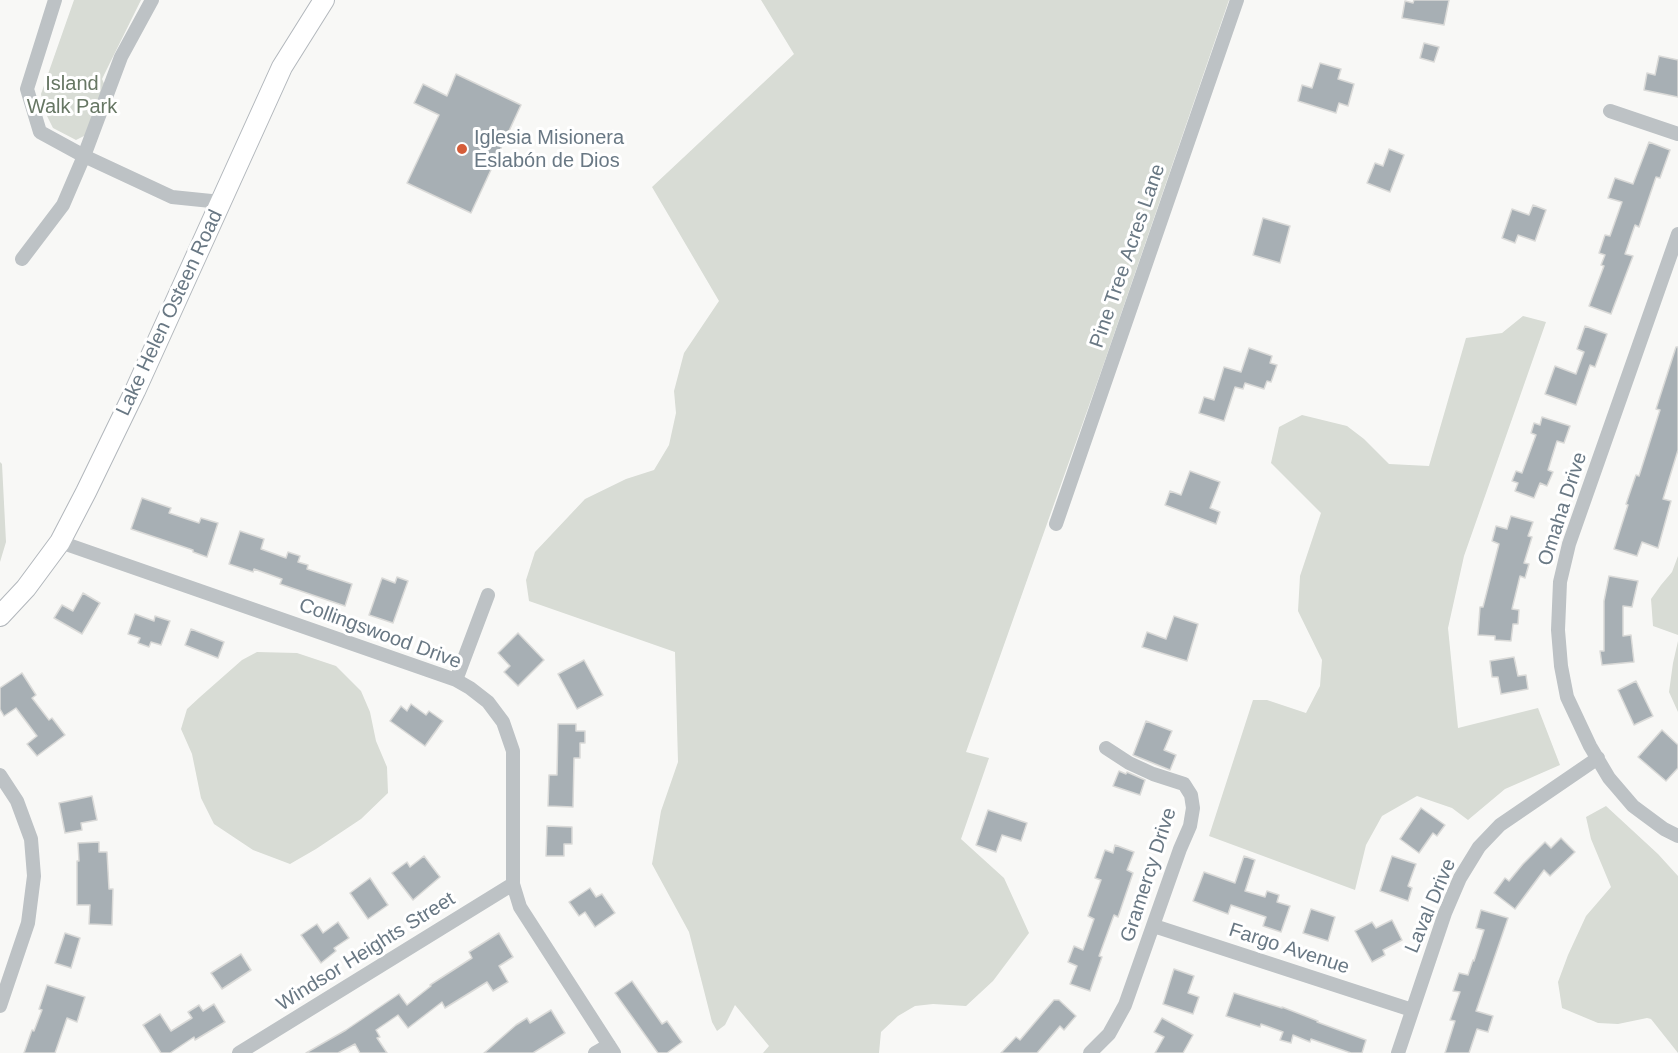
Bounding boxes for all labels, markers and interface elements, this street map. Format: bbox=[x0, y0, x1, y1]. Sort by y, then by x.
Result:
park label: Island Walk Park bbox=[27, 72, 117, 119]
place label: Iglesia Misionera Eslabón de Dios bbox=[474, 126, 624, 173]
marker: Iglesia Misionera Eslabón de Dios bbox=[455, 142, 469, 156]
street label: Pine Tree Acres Lane bbox=[1085, 161, 1171, 351]
street label: Lake Helen Osteen Road bbox=[112, 206, 228, 420]
street label: Omaha Drive bbox=[1533, 449, 1593, 569]
street label: Collingswood Drive bbox=[295, 593, 465, 675]
street label: Gramercy Drive bbox=[1116, 805, 1182, 945]
street label: Laval Drive bbox=[1400, 855, 1462, 957]
street label: Windsor Heights Street bbox=[272, 887, 460, 1017]
street label: Fargo Avenue bbox=[1226, 918, 1352, 980]

